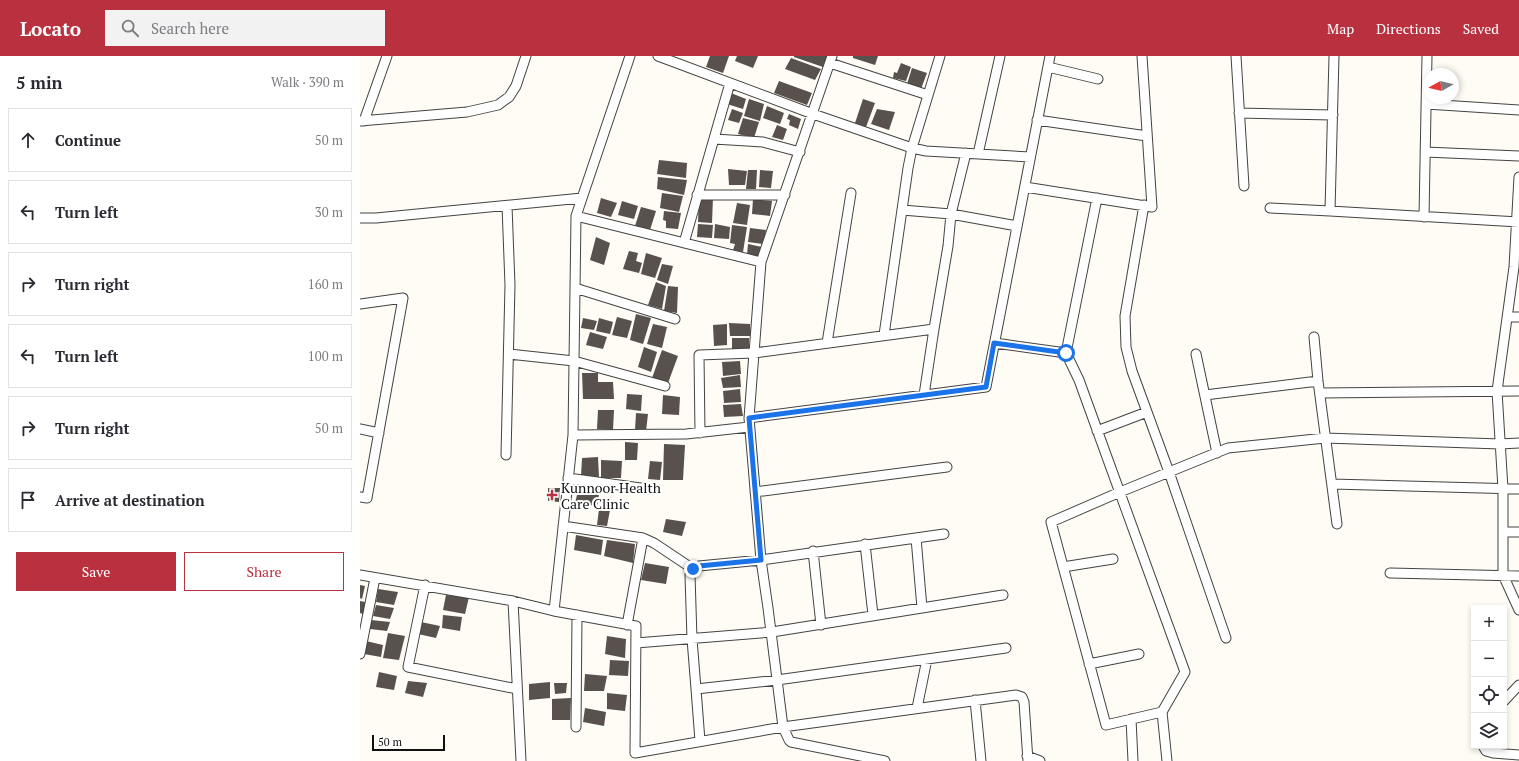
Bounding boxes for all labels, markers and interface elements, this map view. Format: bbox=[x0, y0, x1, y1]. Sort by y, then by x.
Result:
search box bbox=[105, 10, 385, 46]
text: Locato bbox=[20, 16, 81, 41]
icon: search bbox=[119, 17, 141, 39]
text: Search here bbox=[151, 18, 229, 38]
text: Map bbox=[1327, 19, 1354, 38]
text: Directions bbox=[1376, 19, 1441, 38]
text: Saved bbox=[1463, 19, 1499, 38]
north arrow bbox=[1423, 68, 1459, 104]
text: 5 min bbox=[16, 71, 63, 94]
text: Walk · 390 m bbox=[271, 73, 344, 91]
icon: ahead bbox=[17, 129, 39, 151]
text: Continue bbox=[55, 130, 121, 150]
text: 50 m bbox=[315, 131, 343, 149]
icon: left bbox=[17, 201, 39, 223]
text: Turn left bbox=[55, 202, 119, 222]
text: 30 m bbox=[315, 203, 343, 221]
icon: right bbox=[17, 273, 39, 295]
text: Turn right bbox=[55, 274, 130, 294]
text: 160 m bbox=[308, 275, 343, 293]
route start bbox=[1057, 344, 1075, 362]
icon: left bbox=[17, 345, 39, 367]
text: Turn left bbox=[55, 346, 119, 366]
text: 100 m bbox=[308, 347, 343, 365]
icon: right bbox=[17, 417, 39, 439]
text: Turn right bbox=[55, 418, 130, 438]
text: 50 m bbox=[315, 419, 343, 437]
place label: Kunnoor Health Care Clinic bbox=[561, 478, 661, 513]
icon: arrive bbox=[17, 489, 39, 511]
marker: Kunnoor Health Care Clinic bbox=[546, 489, 558, 501]
text: Arrive at destination bbox=[55, 490, 205, 510]
button: Save bbox=[16, 552, 176, 591]
button: Share bbox=[184, 552, 344, 591]
route end bbox=[684, 560, 702, 578]
map controls bbox=[1471, 605, 1507, 749]
button: + bbox=[1471, 605, 1507, 641]
button: − bbox=[1471, 641, 1507, 677]
button: locate bbox=[1471, 677, 1507, 713]
button: layers bbox=[1471, 713, 1507, 749]
scale bar bbox=[372, 733, 445, 752]
text: 50 m bbox=[378, 735, 402, 749]

